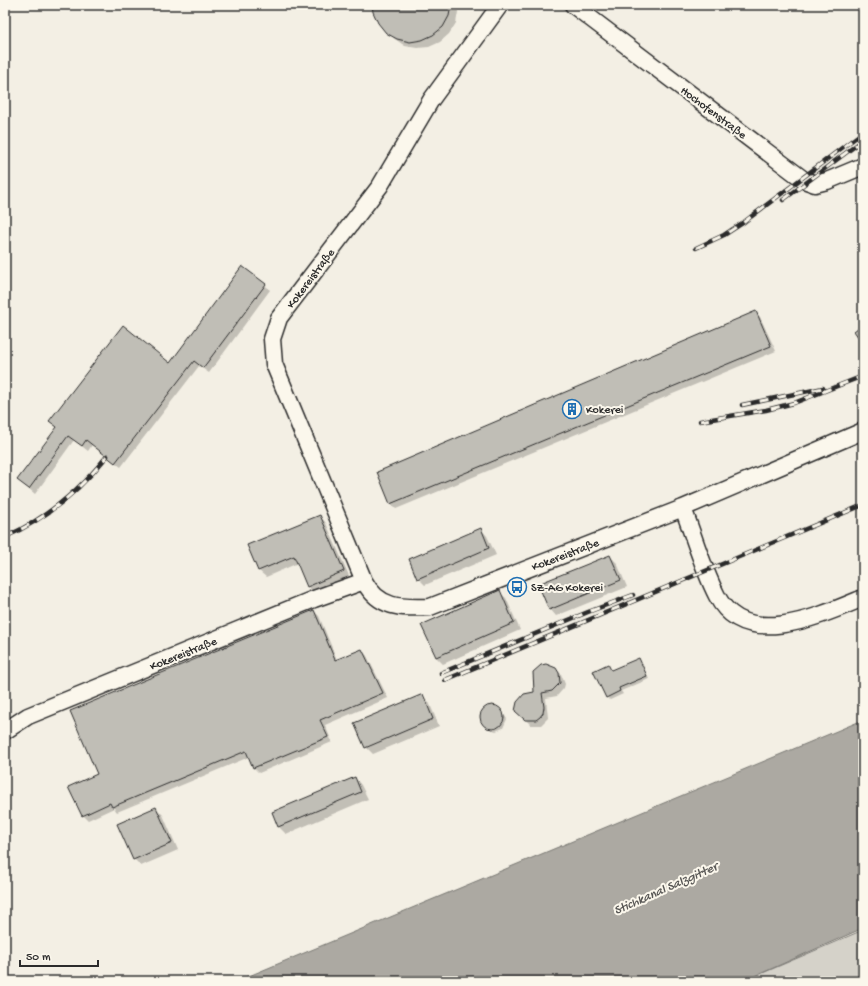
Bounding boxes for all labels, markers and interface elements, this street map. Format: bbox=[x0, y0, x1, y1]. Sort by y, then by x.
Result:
street label: Hochofenstraße bbox=[677, 84, 749, 143]
street label: Kokereistraße bbox=[285, 246, 339, 312]
building icon: Kokerei bbox=[561, 398, 583, 420]
place label: Kokerei bbox=[586, 404, 624, 418]
street label: Kokereistraße bbox=[530, 536, 602, 575]
bus stop icon: SZ-AG Kokerei bbox=[506, 576, 528, 598]
place label: SZ-AG Kokerei bbox=[531, 582, 603, 596]
street label: Kokereistraße bbox=[148, 635, 220, 675]
water label: Stichkanal Salzgitter bbox=[612, 859, 722, 919]
scale bar bbox=[20, 942, 98, 968]
text: 50 m bbox=[26, 951, 51, 965]

